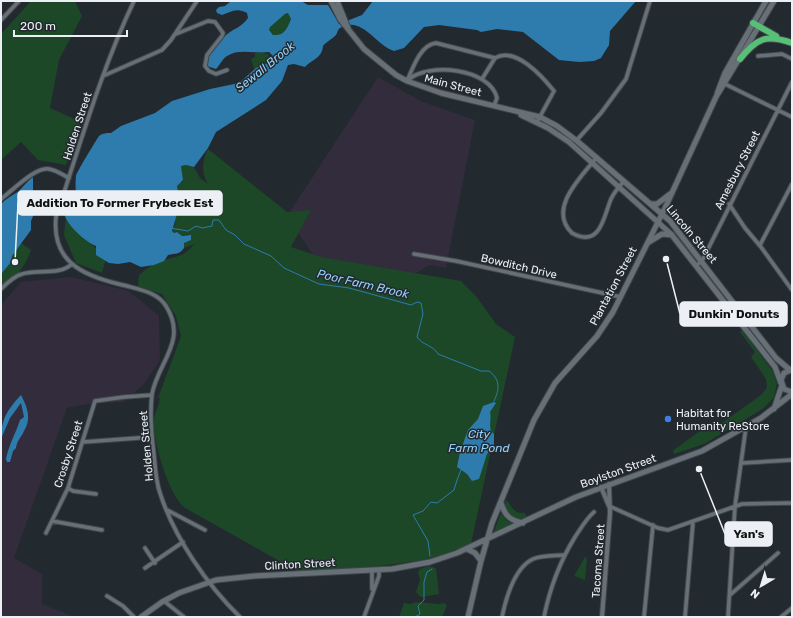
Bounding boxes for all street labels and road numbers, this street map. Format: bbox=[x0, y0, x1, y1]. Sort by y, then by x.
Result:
street label: Main Street bbox=[423, 72, 484, 100]
street label: Holden Street bbox=[60, 90, 95, 162]
street label: Amesbury Street bbox=[712, 128, 763, 212]
street label: Lincoln Street bbox=[664, 203, 720, 267]
street label: Plantation Street bbox=[587, 244, 640, 328]
street label: Bowditch Drive bbox=[480, 251, 558, 282]
street label: Holden Street bbox=[137, 409, 156, 482]
street label: Crosby Street bbox=[51, 418, 86, 489]
street label: Boylston Street bbox=[579, 452, 658, 491]
street label: Tacoma Street bbox=[589, 523, 608, 598]
street label: Clinton Street bbox=[264, 556, 337, 573]

